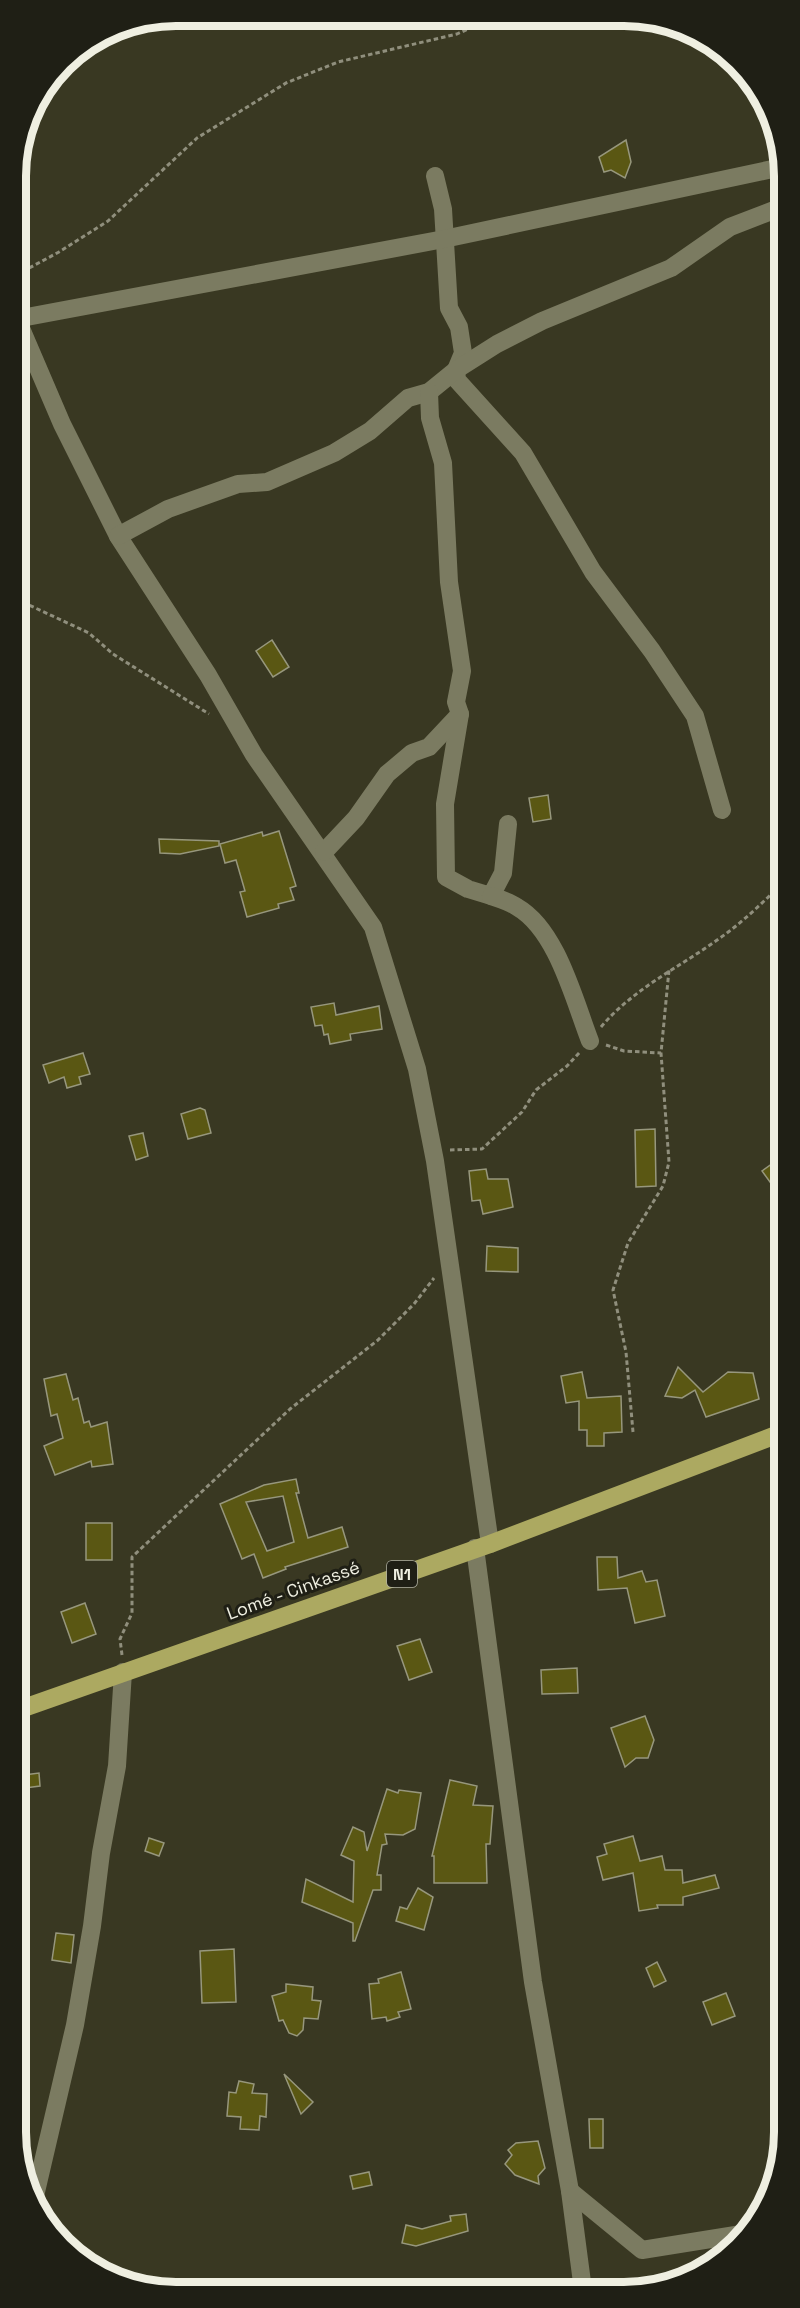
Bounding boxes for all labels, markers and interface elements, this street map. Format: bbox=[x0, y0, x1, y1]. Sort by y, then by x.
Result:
street label: Lomé - Cinkassé bbox=[223, 1555, 363, 1625]
road number: N1 bbox=[387, 1561, 417, 1587]

